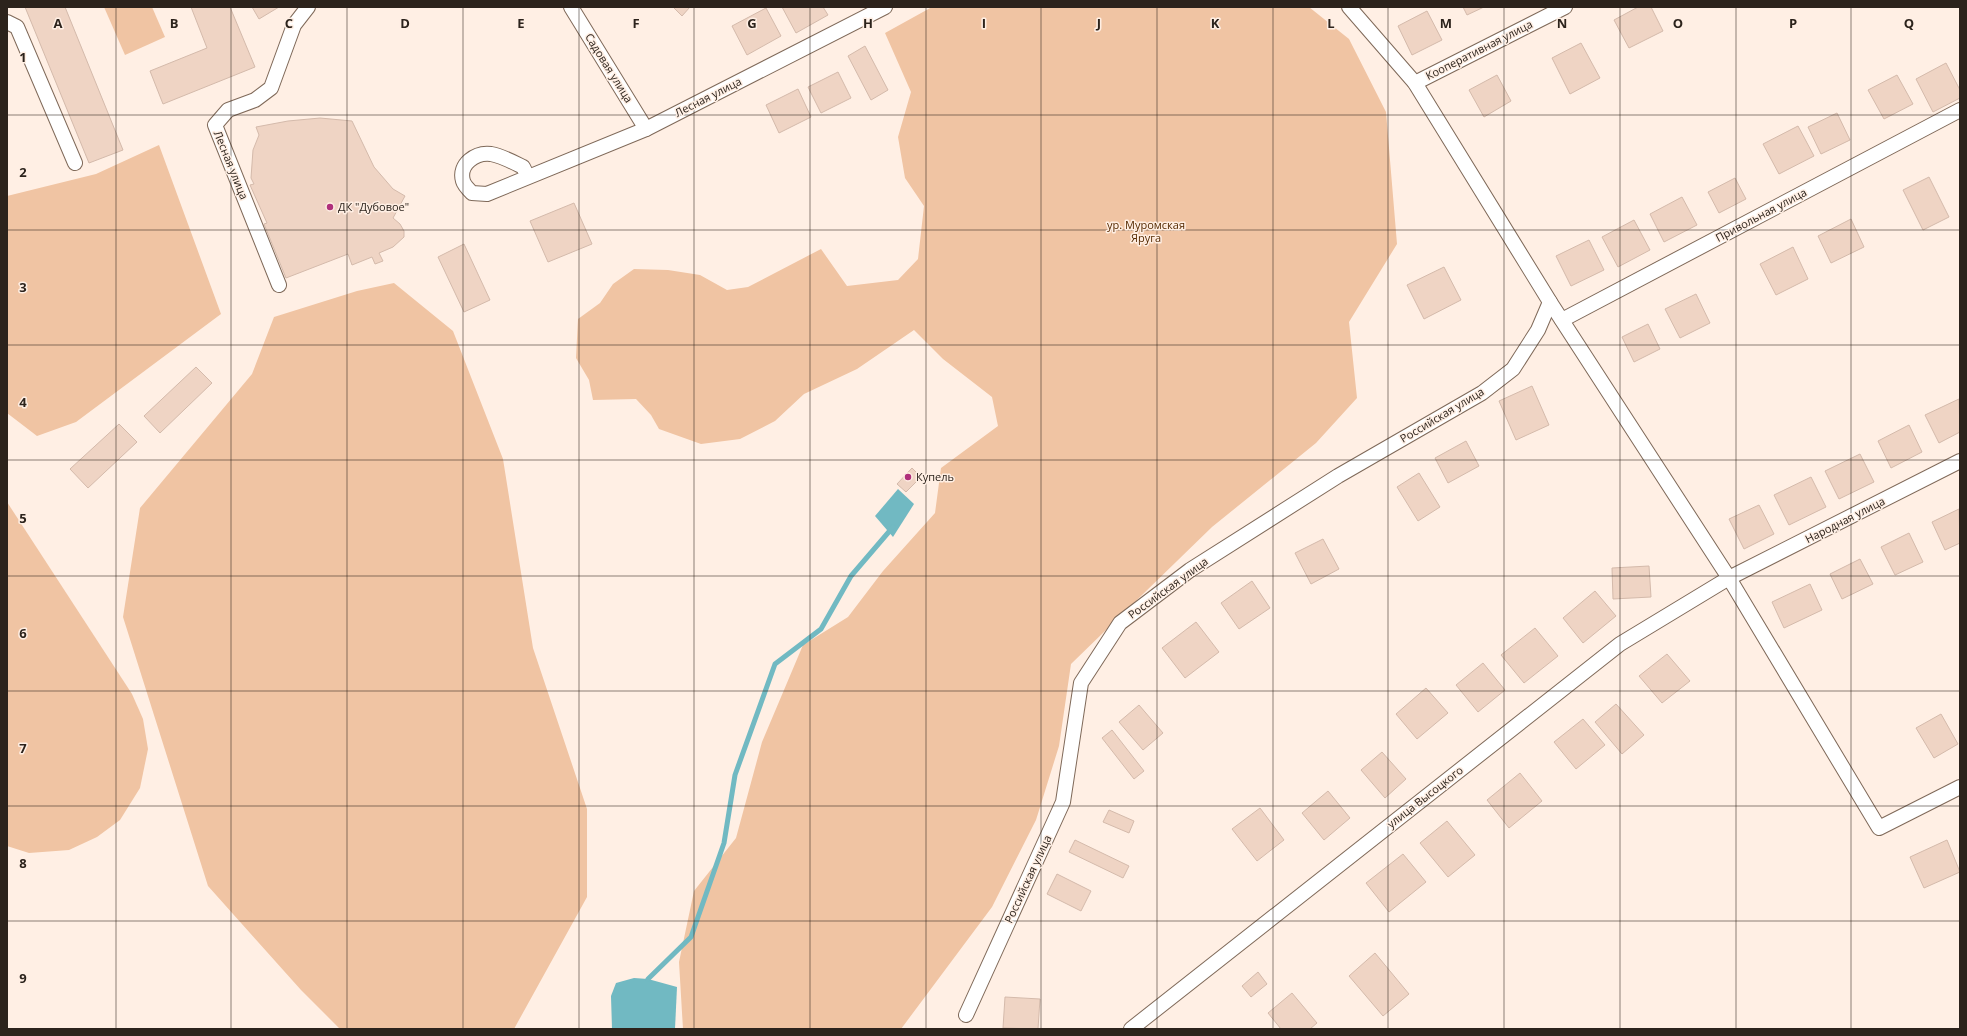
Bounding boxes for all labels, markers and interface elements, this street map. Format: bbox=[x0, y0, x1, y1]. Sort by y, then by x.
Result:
text: A bbox=[54, 14, 63, 32]
text: B bbox=[170, 14, 179, 32]
text: C bbox=[285, 14, 293, 32]
text: D bbox=[400, 14, 410, 32]
text: E bbox=[517, 14, 525, 32]
text: F bbox=[632, 14, 640, 32]
text: G bbox=[747, 14, 757, 32]
text: H bbox=[863, 14, 873, 32]
text: I bbox=[982, 14, 986, 32]
text: J bbox=[1096, 14, 1101, 32]
text: K bbox=[1211, 14, 1220, 32]
text: L bbox=[1327, 14, 1335, 32]
text: M bbox=[1440, 14, 1452, 32]
text: N bbox=[1557, 14, 1567, 32]
text: O bbox=[1673, 14, 1683, 32]
text: P bbox=[1789, 14, 1797, 32]
text: Q bbox=[1904, 14, 1914, 32]
street label: Кооперативная улица bbox=[1423, 16, 1535, 83]
street label: Садовая улица bbox=[582, 30, 637, 105]
text: 1 bbox=[19, 48, 27, 66]
street label: Лесная улица bbox=[672, 73, 744, 120]
street label: Лесная улица bbox=[211, 128, 252, 201]
text: 2 bbox=[19, 163, 27, 181]
street label: Привольная улица bbox=[1713, 184, 1809, 245]
place label: ДК "Дубовое" bbox=[338, 199, 409, 214]
marker: ДК "Дубовое" bbox=[325, 202, 335, 212]
park label: ур. Муромская Яруга bbox=[1107, 217, 1185, 245]
text: 3 bbox=[19, 278, 27, 296]
street label: Российская улица bbox=[1397, 384, 1487, 446]
text: 4 bbox=[19, 393, 27, 411]
place label: Купель bbox=[916, 469, 954, 484]
marker: Купель bbox=[903, 472, 913, 482]
street label: Народная улица bbox=[1802, 493, 1887, 546]
text: 5 bbox=[19, 509, 27, 527]
street label: Российская улица bbox=[1125, 553, 1211, 622]
text: 6 bbox=[19, 624, 27, 642]
text: 7 bbox=[19, 739, 27, 757]
street label: улица Высоцкого bbox=[1384, 762, 1466, 831]
street label: Российская улица bbox=[1001, 832, 1055, 925]
text: 8 bbox=[19, 854, 27, 872]
text: 9 bbox=[19, 969, 27, 987]

